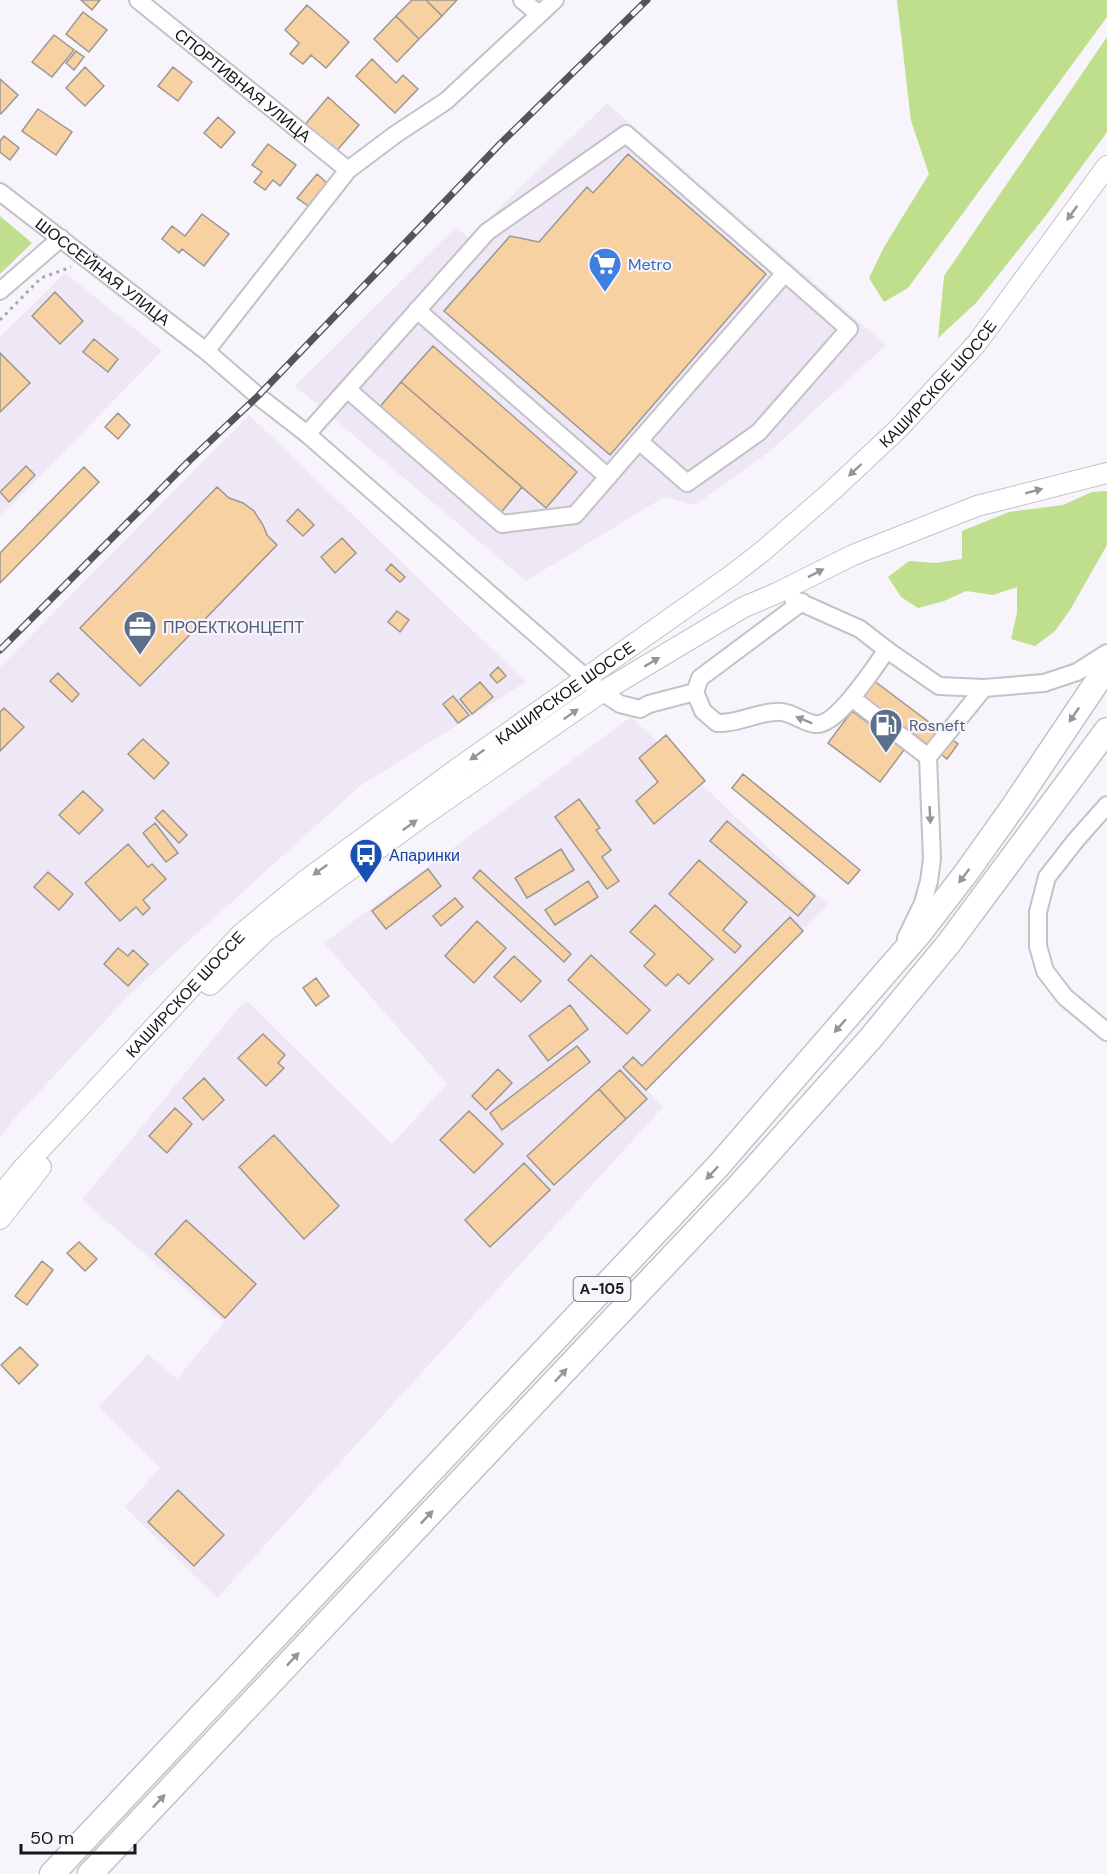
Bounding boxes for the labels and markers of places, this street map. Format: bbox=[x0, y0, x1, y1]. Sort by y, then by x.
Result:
supermarket icon: Metro bbox=[587, 246, 623, 293]
place label: Metro bbox=[628, 254, 672, 275]
office icon: ПРОЕКТКОНЦЕПТ bbox=[122, 609, 158, 656]
place label: ПРОЕКТКОНЦЕПТ bbox=[163, 617, 304, 638]
fuel station icon: Rosneft bbox=[868, 707, 904, 754]
place label: Rosneft bbox=[909, 715, 966, 736]
bus stop icon: Апаринки bbox=[348, 837, 384, 884]
place label: Апаринки bbox=[389, 845, 460, 866]

